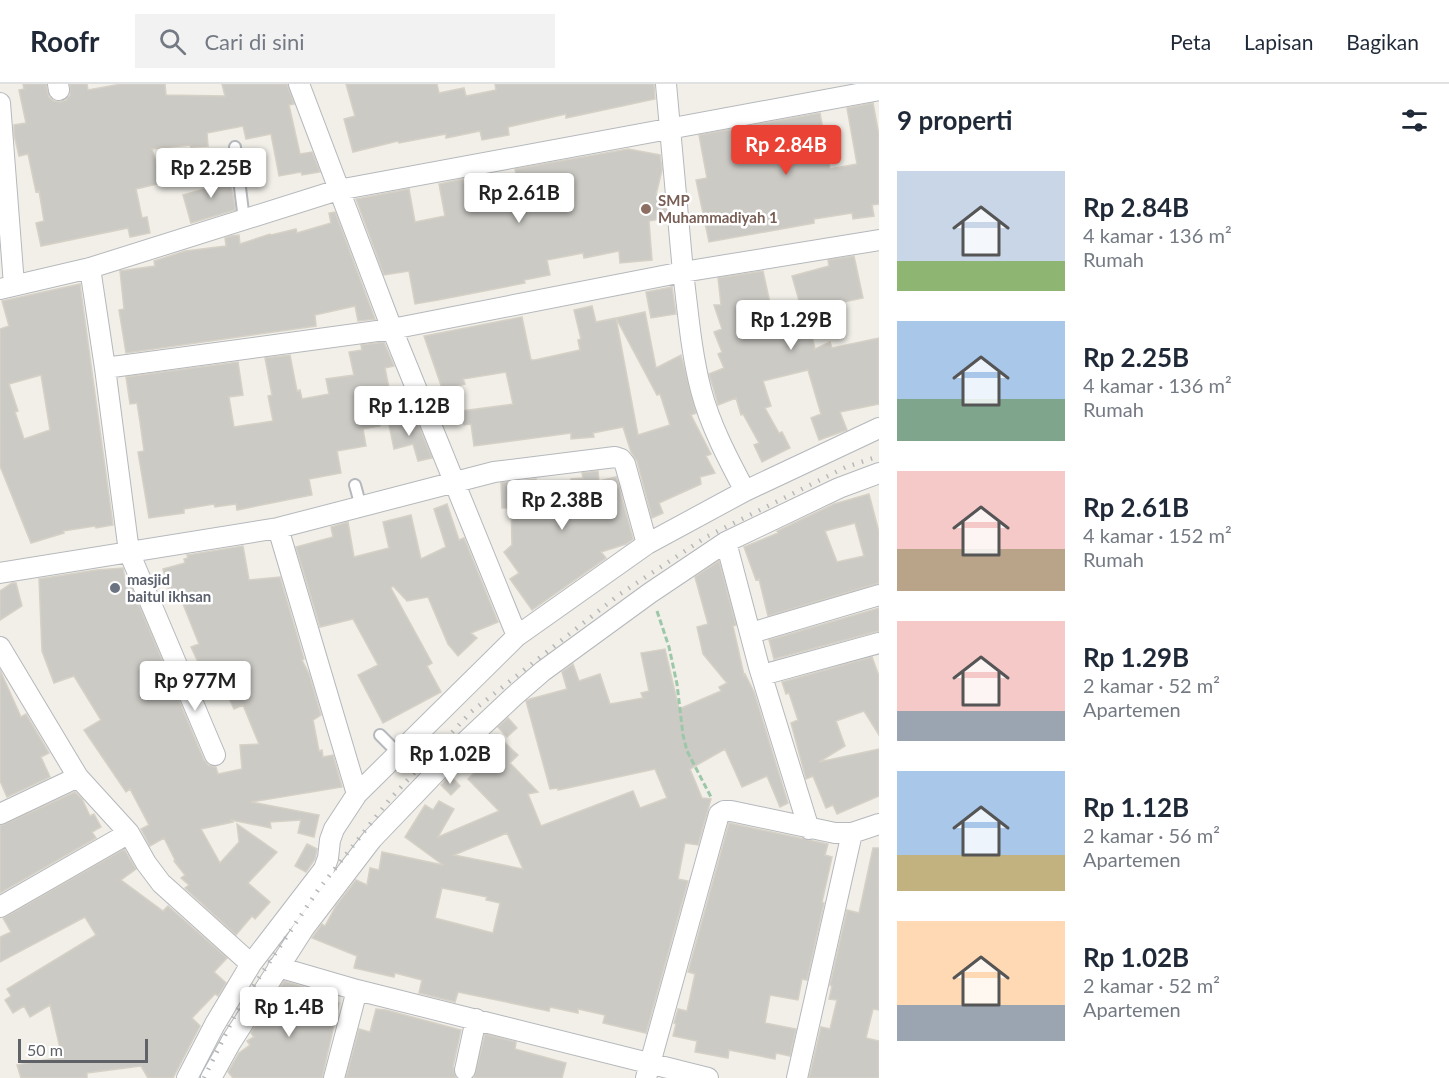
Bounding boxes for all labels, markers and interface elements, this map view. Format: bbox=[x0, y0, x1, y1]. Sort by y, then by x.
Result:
search box bbox=[135, 14, 555, 68]
text: Roofr bbox=[30, 24, 99, 58]
icon: search bbox=[156, 25, 189, 58]
text: Cari di sini bbox=[204, 28, 305, 55]
text: Peta bbox=[1170, 29, 1211, 54]
text: Lapisan bbox=[1244, 29, 1313, 54]
text: Bagikan bbox=[1346, 29, 1419, 54]
text: 9 properti bbox=[897, 104, 1013, 136]
icon: filters bbox=[1398, 104, 1431, 137]
pin: Rp 2.84B bbox=[724, 125, 848, 176]
text: Rp 2.84B bbox=[745, 132, 827, 156]
pin: Rp 2.25B bbox=[149, 148, 273, 199]
text: Rp 2.25B bbox=[170, 155, 252, 179]
pin: Rp 2.61B bbox=[457, 173, 581, 224]
text: Rp 2.61B bbox=[478, 180, 560, 204]
place label: SMP Muhammadiyah 1 bbox=[658, 191, 778, 226]
text: Rp 2.84B bbox=[1083, 191, 1189, 223]
icon: home bbox=[945, 195, 1017, 267]
marker: SMP Muhammadiyah 1 bbox=[639, 202, 653, 216]
text: 4 kamar · 136 m² bbox=[1083, 223, 1232, 247]
text: Rumah bbox=[1083, 247, 1144, 271]
pin: Rp 1.29B bbox=[729, 300, 853, 351]
text: Rp 1.29B bbox=[750, 307, 832, 331]
text: Rp 2.25B bbox=[1083, 341, 1189, 373]
icon: home bbox=[945, 345, 1017, 417]
text: 4 kamar · 136 m² bbox=[1083, 373, 1232, 397]
pin: Rp 1.12B bbox=[347, 386, 471, 437]
text: Rp 1.12B bbox=[368, 393, 450, 417]
text: Rumah bbox=[1083, 397, 1144, 421]
pin: Rp 2.38B bbox=[500, 480, 624, 531]
text: Rp 2.38B bbox=[521, 487, 603, 511]
text: Rp 2.61B bbox=[1083, 491, 1189, 523]
icon: home bbox=[945, 495, 1017, 567]
text: 4 kamar · 152 m² bbox=[1083, 523, 1232, 547]
text: Rumah bbox=[1083, 547, 1144, 571]
place label: masjid baitul ikhsan bbox=[127, 570, 211, 605]
marker: masjid baitul ikhsan bbox=[108, 581, 122, 595]
text: Rp 1.29B bbox=[1083, 641, 1189, 673]
icon: home bbox=[945, 645, 1017, 717]
pin: Rp 977M bbox=[140, 661, 250, 712]
text: Rp 977M bbox=[154, 668, 236, 692]
text: 2 kamar · 52 m² bbox=[1083, 673, 1220, 697]
text: Apartemen bbox=[1083, 697, 1181, 721]
pin: Rp 1.02B bbox=[388, 734, 512, 785]
text: Rp 1.02B bbox=[409, 741, 491, 765]
text: Rp 1.12B bbox=[1083, 791, 1189, 823]
icon: home bbox=[945, 795, 1017, 867]
text: 2 kamar · 56 m² bbox=[1083, 823, 1220, 847]
text: Apartemen bbox=[1083, 847, 1181, 871]
text: Rp 1.02B bbox=[1083, 941, 1189, 973]
icon: home bbox=[945, 945, 1017, 1017]
text: 2 kamar · 52 m² bbox=[1083, 973, 1220, 997]
pin: Rp 1.4B bbox=[234, 987, 344, 1038]
text: Rp 1.4B bbox=[254, 994, 324, 1018]
text: Apartemen bbox=[1083, 997, 1181, 1021]
scale bar bbox=[18, 1036, 148, 1064]
text: 50 m bbox=[27, 1040, 63, 1059]

